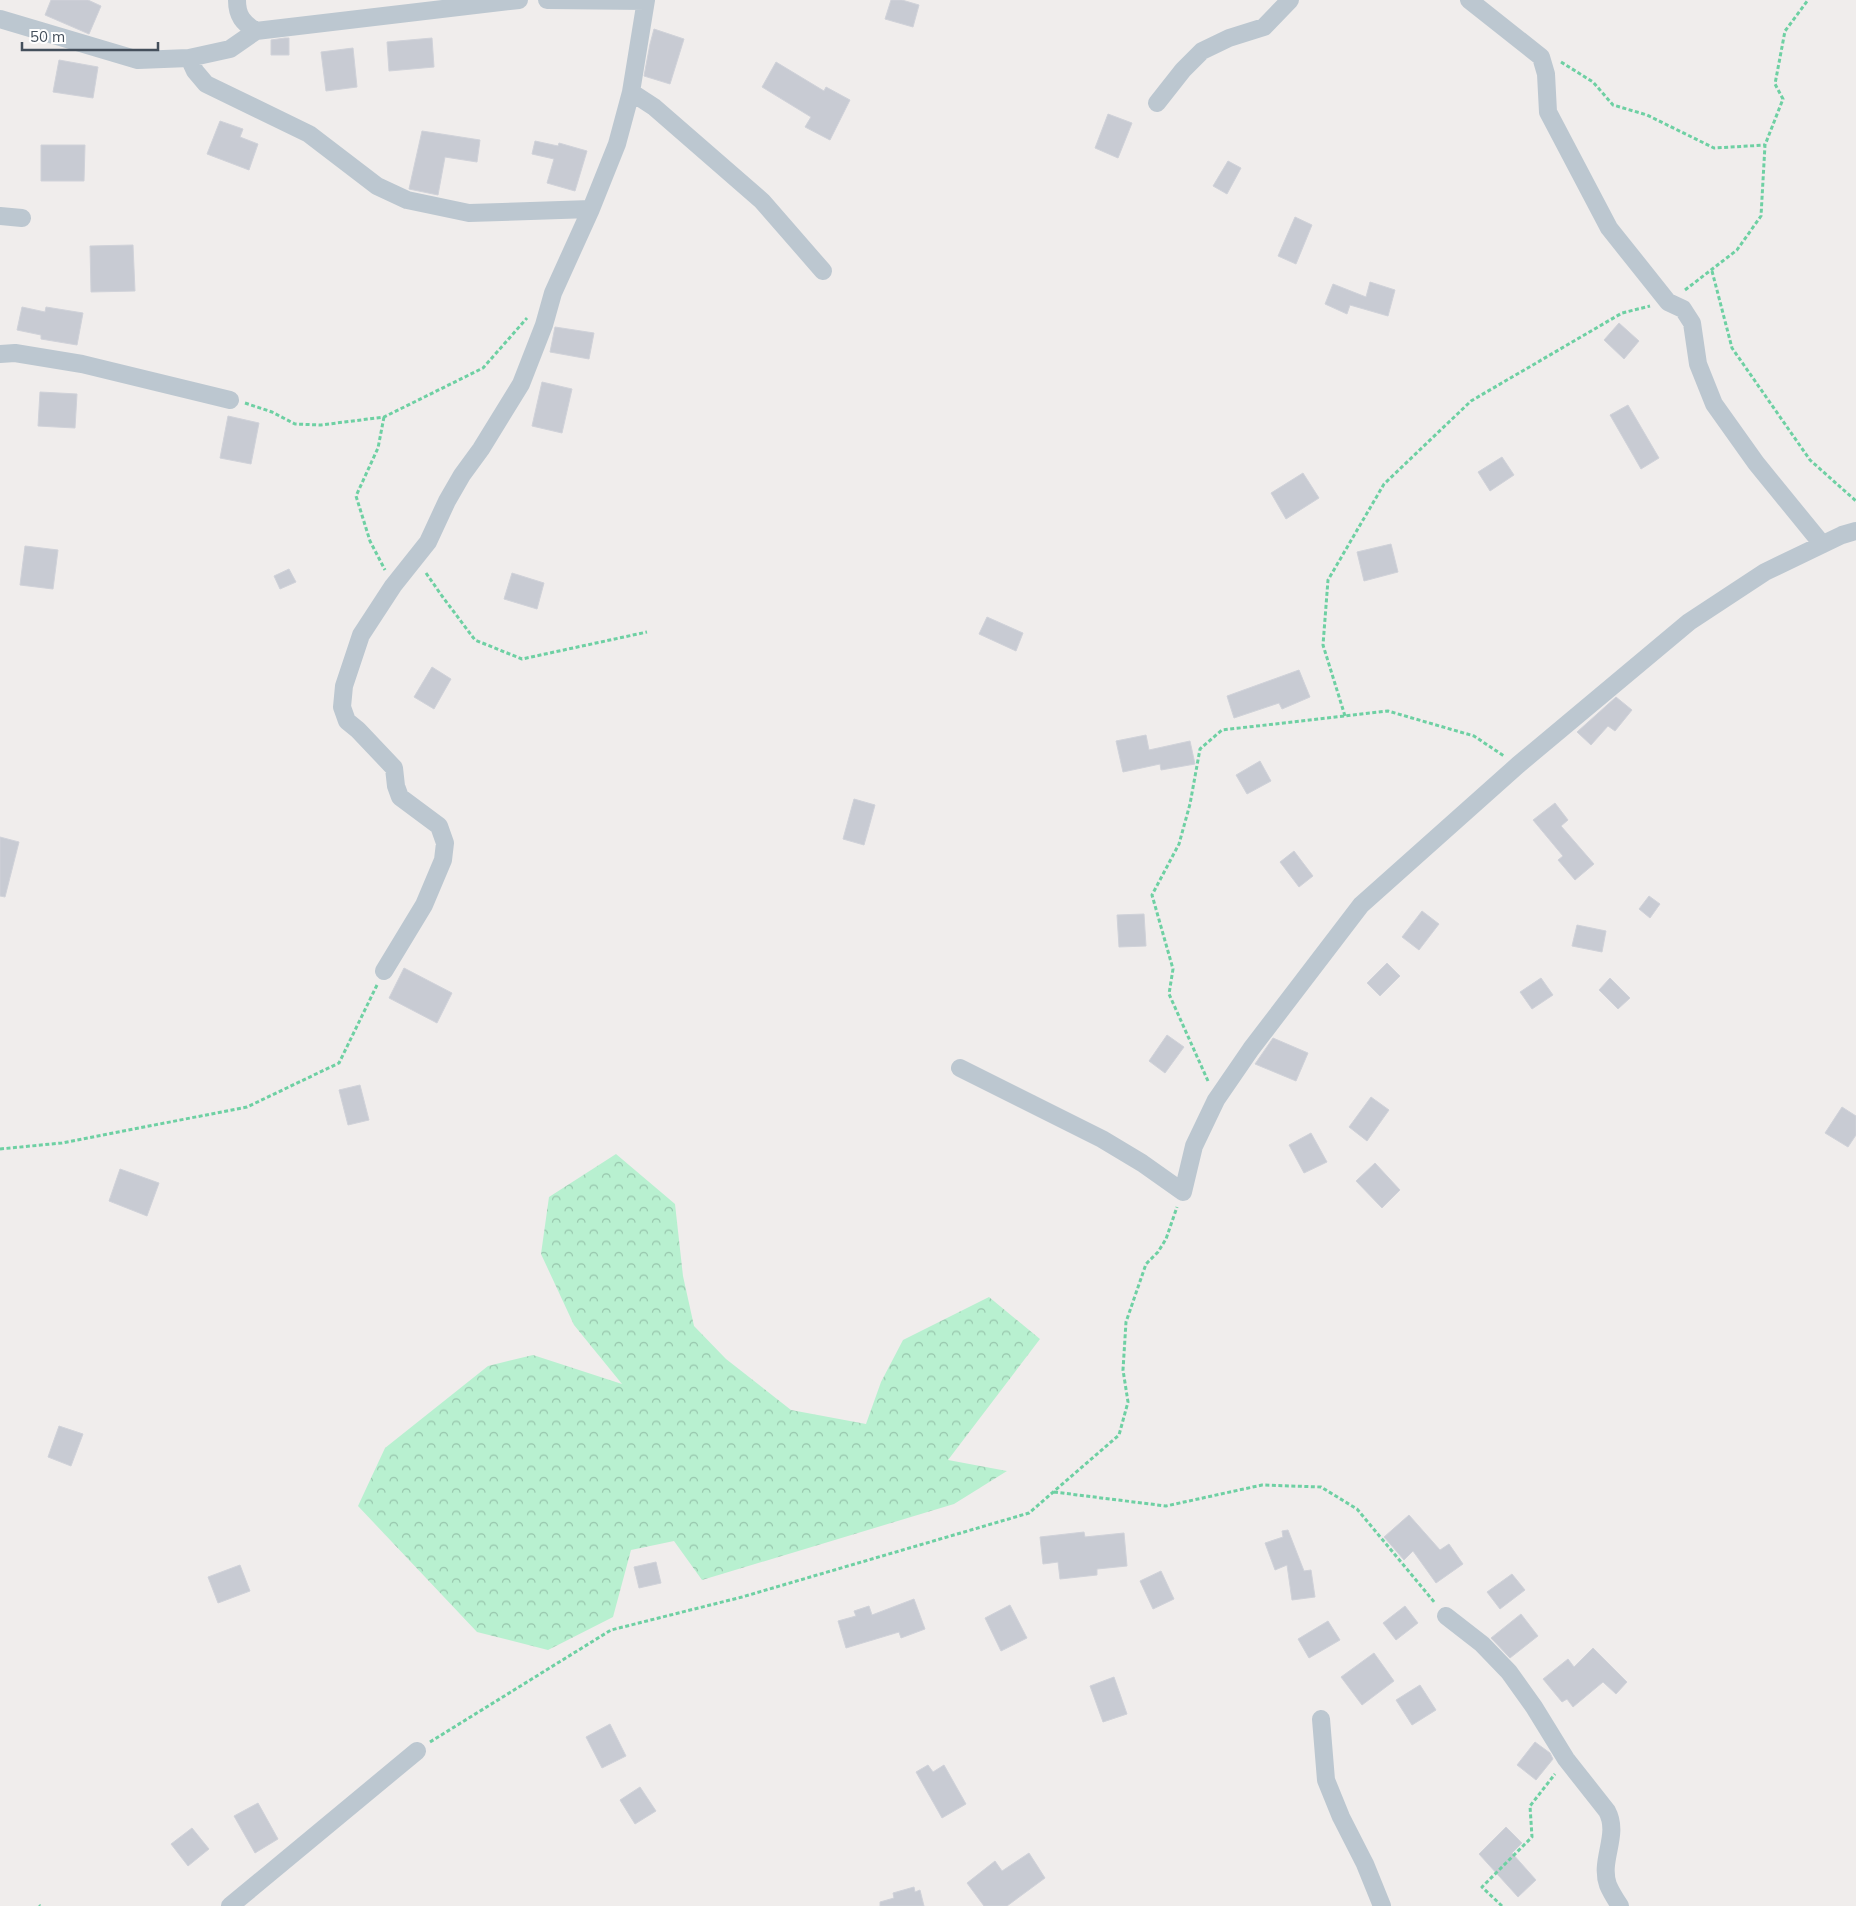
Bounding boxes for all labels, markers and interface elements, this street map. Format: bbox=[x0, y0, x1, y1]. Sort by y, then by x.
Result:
scale bar bbox=[22, 20, 159, 52]
text: 50 m bbox=[30, 27, 65, 46]

